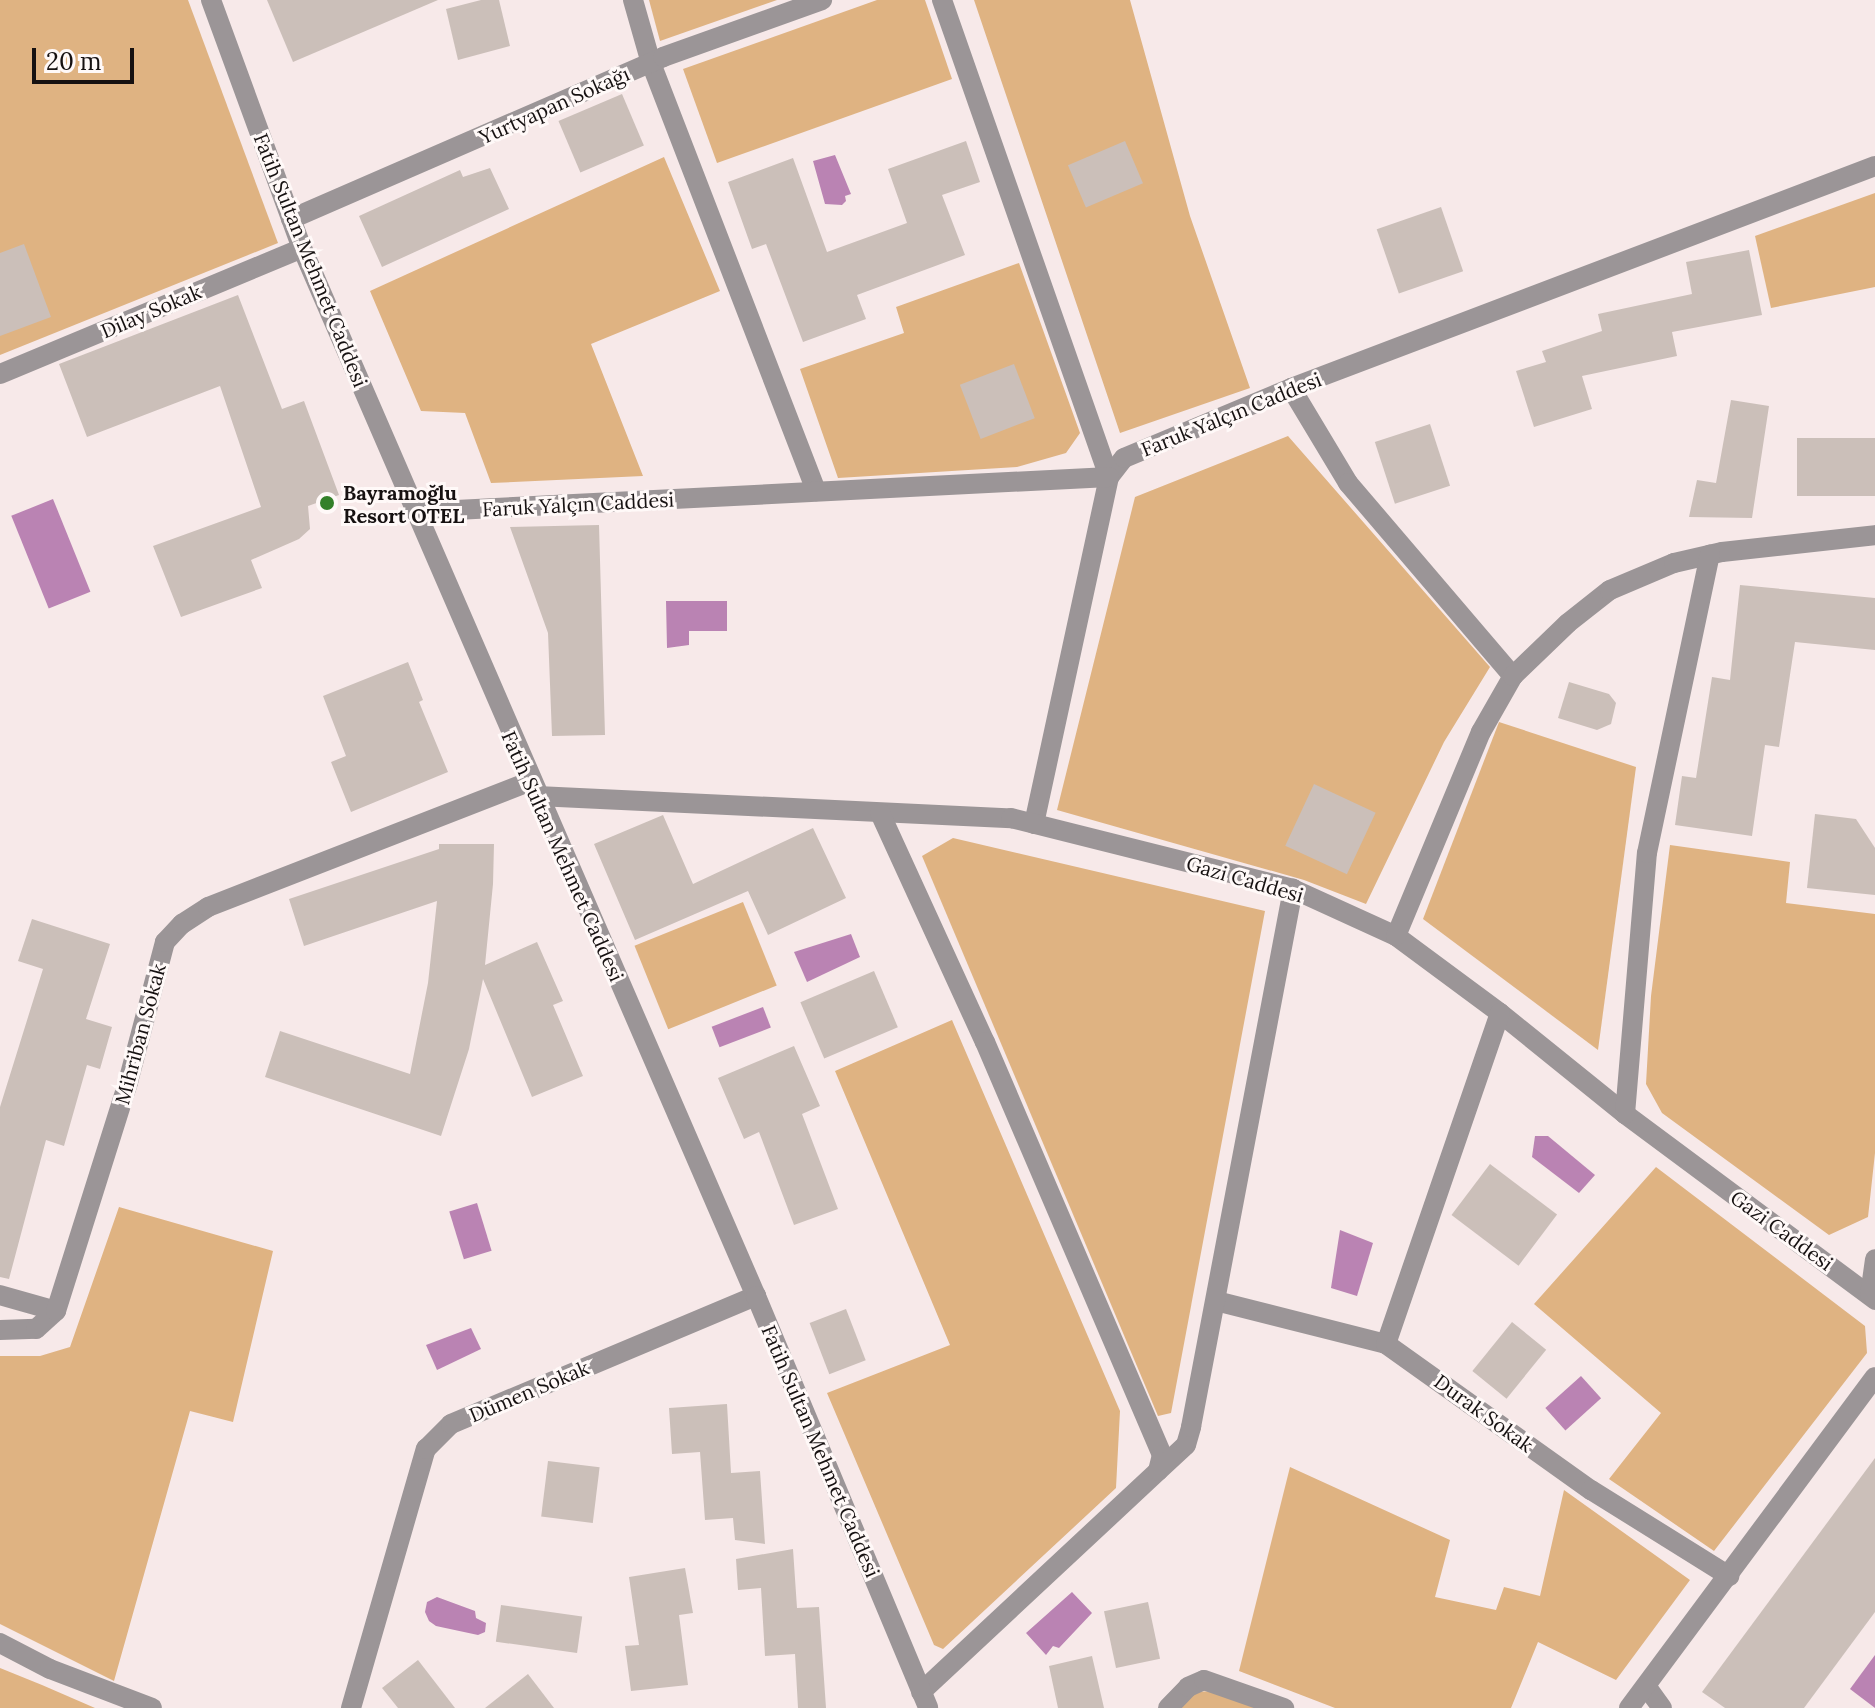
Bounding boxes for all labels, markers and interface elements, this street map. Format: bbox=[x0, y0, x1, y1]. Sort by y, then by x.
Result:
scale bar bbox=[36, 32, 138, 82]
text: 20 m bbox=[46, 46, 102, 77]
street label: Yurtyapan Sokağı bbox=[475, 61, 633, 149]
street label: Fatih Sultan Mehmet Caddesi bbox=[249, 130, 373, 390]
street label: Dilay Sokak bbox=[97, 279, 205, 343]
street label: Faruk Yalçın Caddesi bbox=[1137, 367, 1325, 461]
place label: Bayramoğlu Resort OTEL bbox=[343, 480, 464, 527]
street label: Faruk Yalçın Caddesi bbox=[481, 487, 675, 521]
marker: Bayramoğlu Resort OTEL bbox=[318, 494, 336, 512]
street label: Fatih Sultan Mehmet Caddesi bbox=[497, 727, 629, 985]
street label: Gazi Caddesi bbox=[1184, 851, 1306, 907]
street label: Mihriban Sokak bbox=[110, 961, 170, 1107]
street label: Gazi Caddesi bbox=[1726, 1185, 1838, 1275]
street label: Fatih Sultan Mehmet Caddesi bbox=[757, 1321, 885, 1581]
street label: Dümen Sokak bbox=[465, 1355, 593, 1427]
street label: Durak Sokak bbox=[1430, 1369, 1538, 1457]

